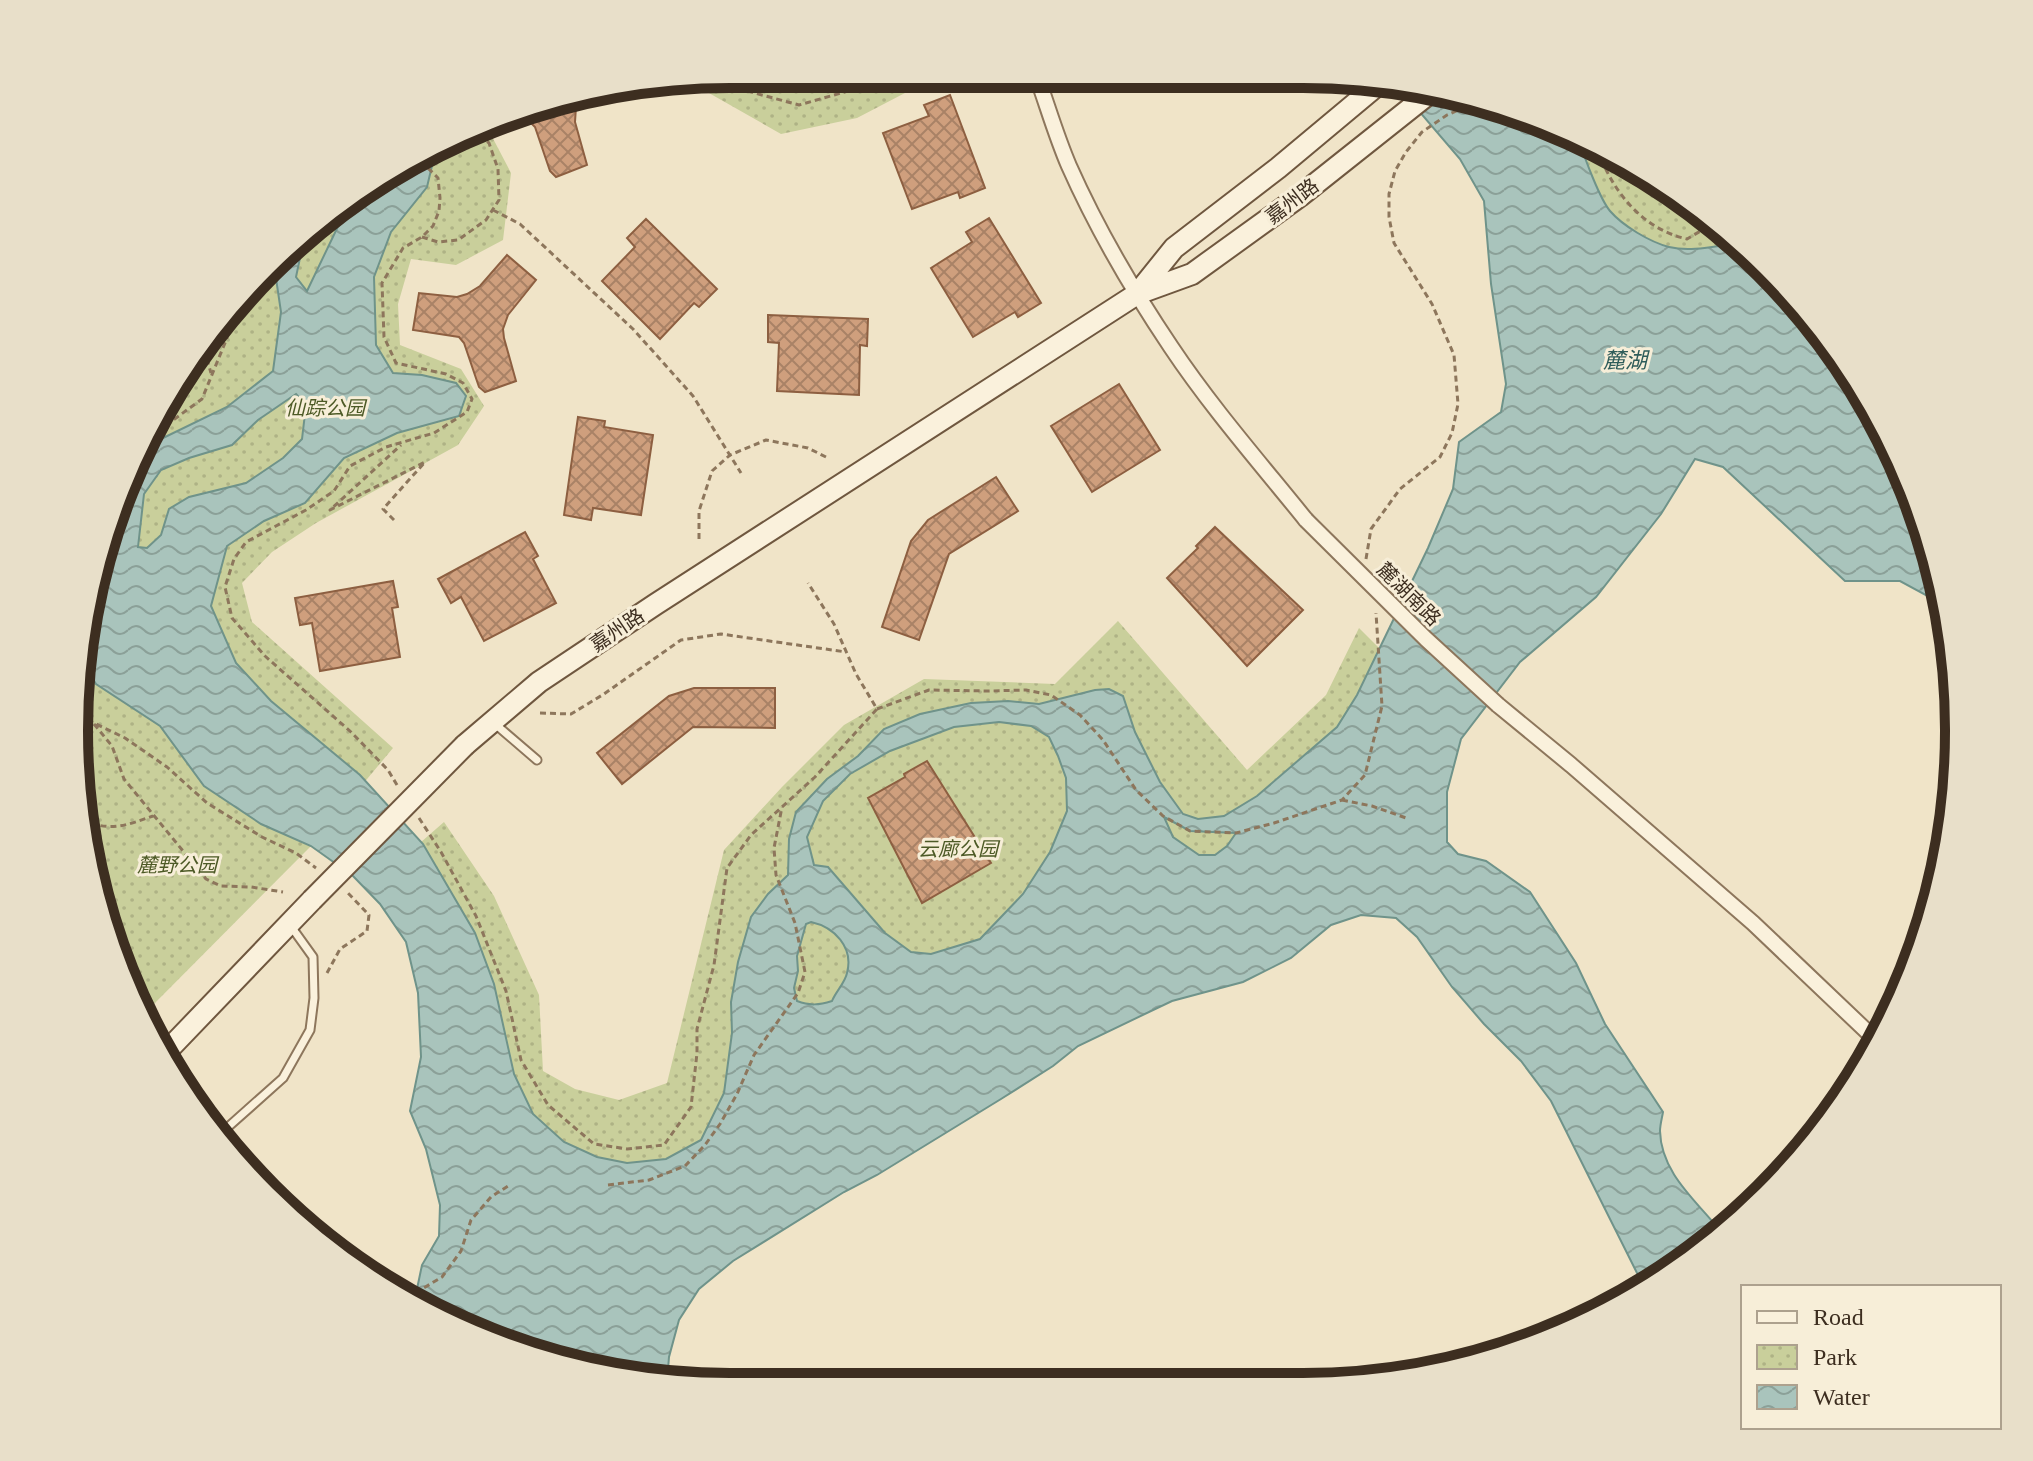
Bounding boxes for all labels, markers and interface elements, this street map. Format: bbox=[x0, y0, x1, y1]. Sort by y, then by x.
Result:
street label: 嘉州路 bbox=[1261, 174, 1323, 228]
water label: 麓湖 bbox=[1603, 348, 1650, 373]
park label: 仙踪公园 bbox=[285, 397, 368, 419]
street label: 麓湖南路 bbox=[1373, 558, 1445, 630]
street label: 嘉州路 bbox=[586, 604, 648, 656]
park label: 云廊公园 bbox=[918, 838, 1001, 860]
park label: 麓野公园 bbox=[137, 854, 220, 876]
legend bbox=[1741, 1285, 2001, 1429]
text: Road bbox=[1813, 1304, 1864, 1330]
text: Park bbox=[1813, 1344, 1857, 1370]
text: Water bbox=[1813, 1384, 1870, 1410]

